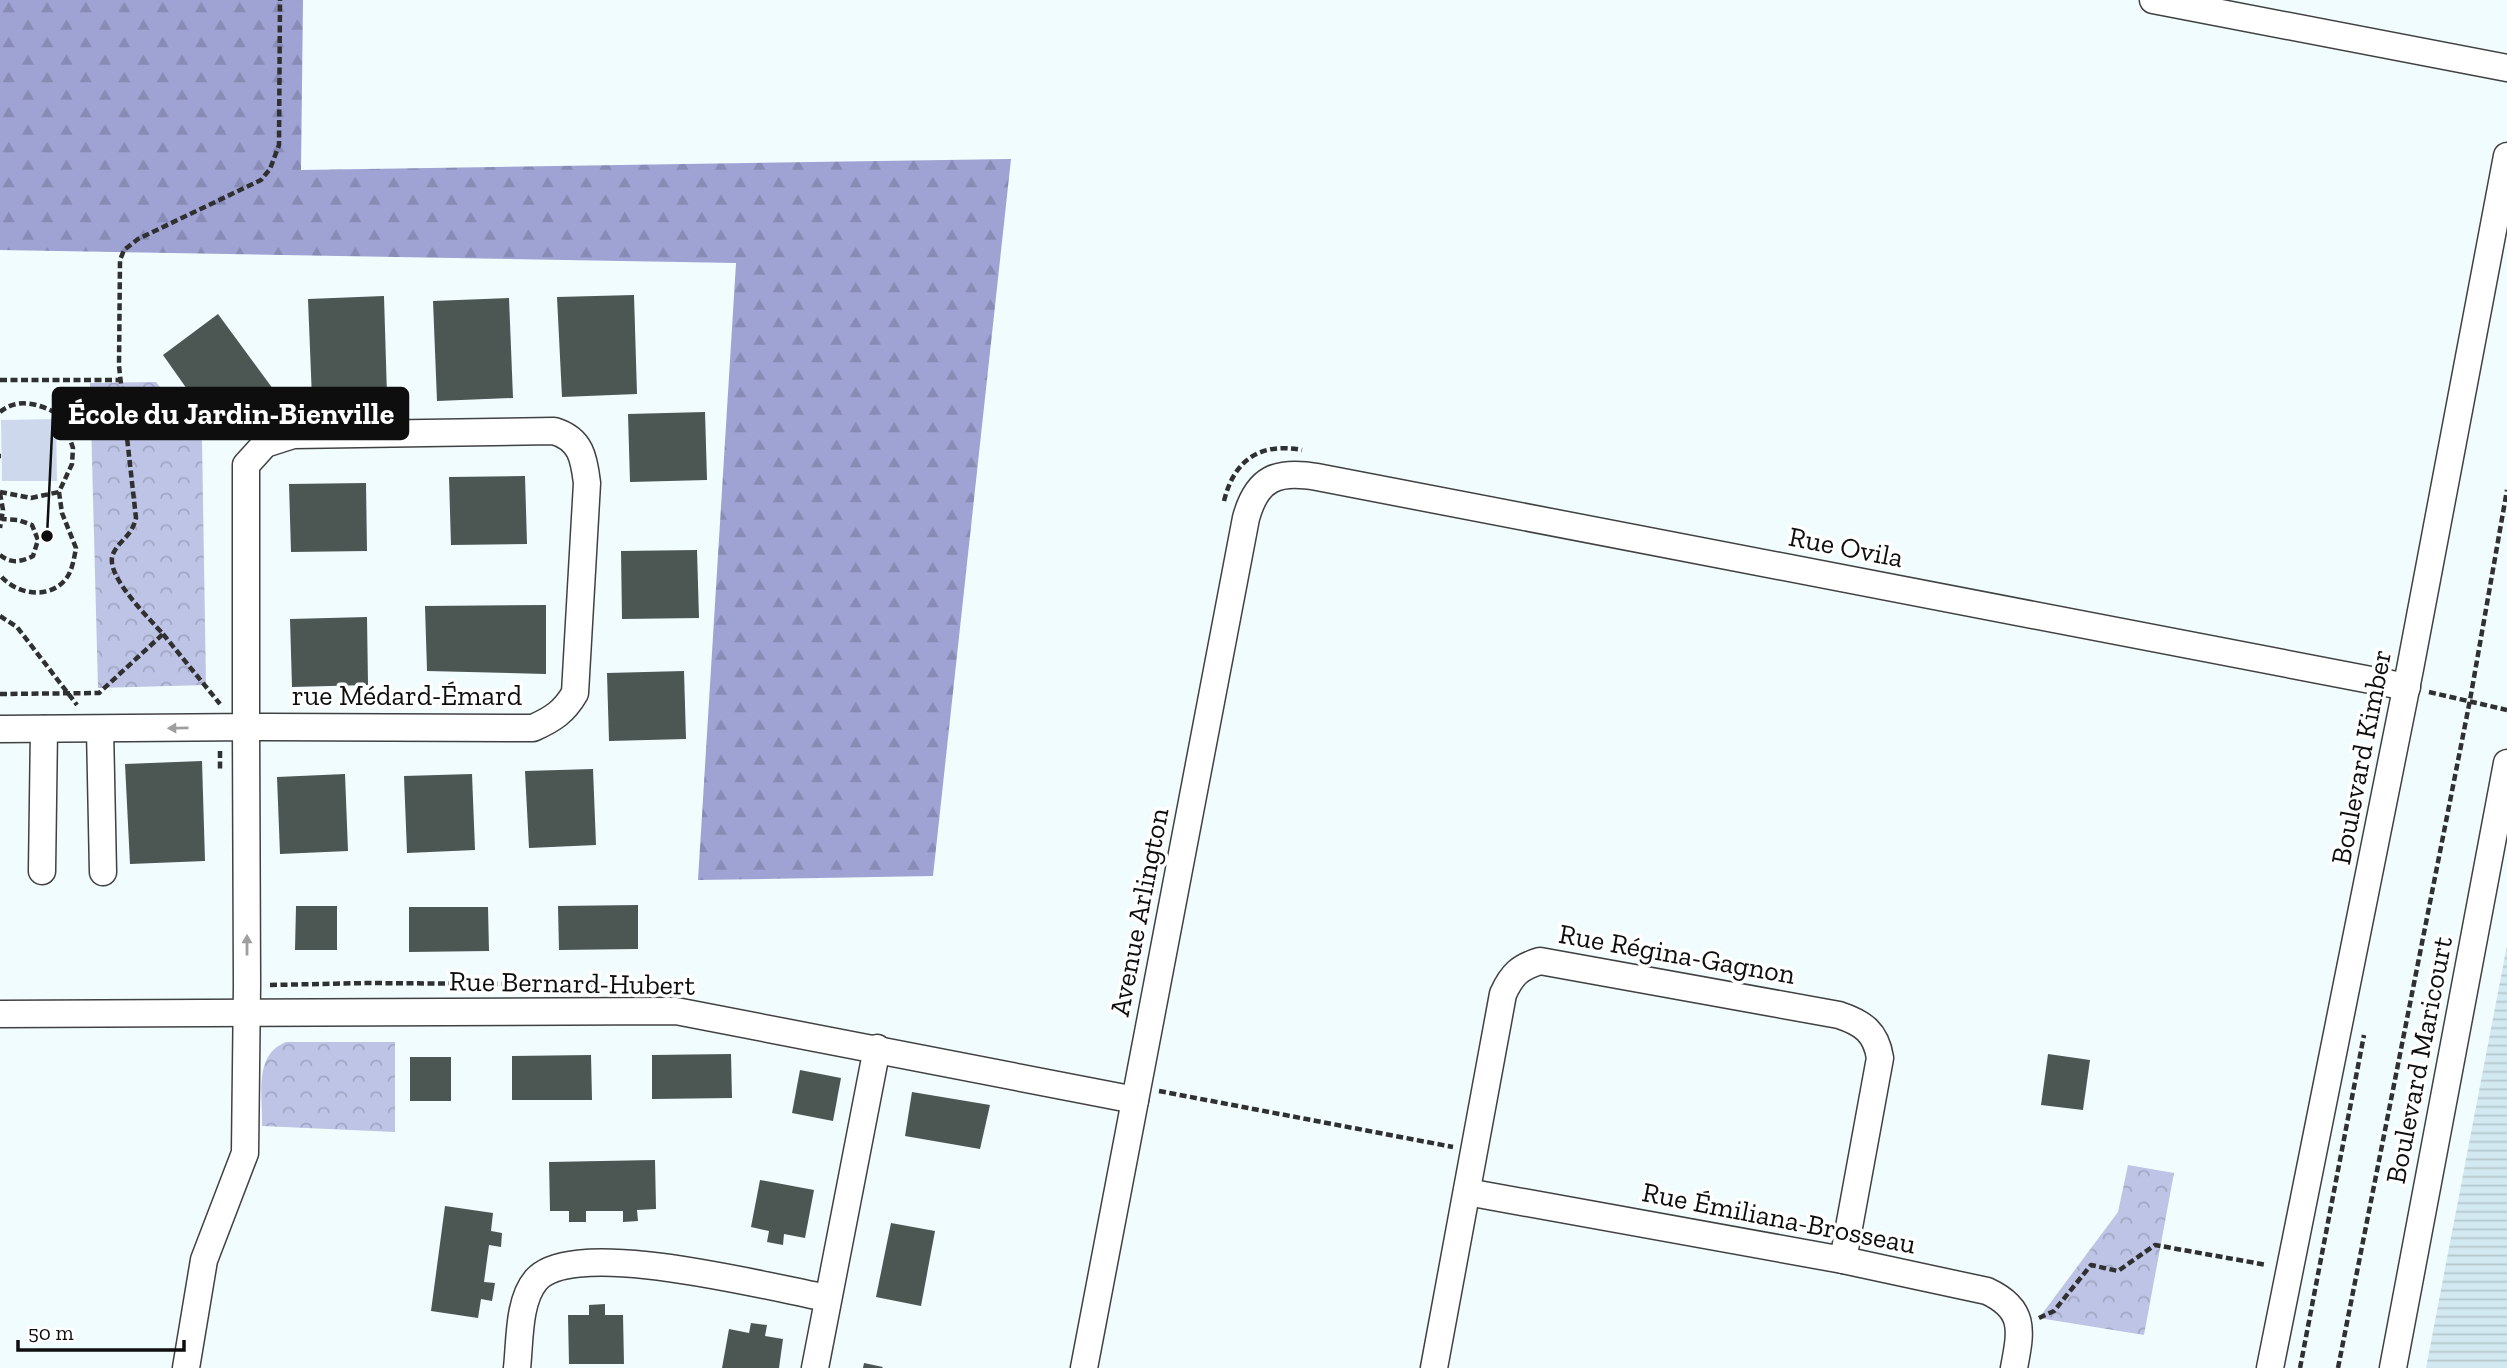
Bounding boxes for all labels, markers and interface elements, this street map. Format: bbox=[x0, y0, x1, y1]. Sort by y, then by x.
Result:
callout: École du Jardin-Bienville bbox=[53, 388, 408, 439]
text: École du Jardin-Bienville bbox=[68, 396, 394, 432]
street label: Rue Ovila bbox=[1786, 520, 1907, 574]
street label: Boulevard Kimber bbox=[2324, 647, 2398, 867]
street label: rue Médard-Émard bbox=[292, 679, 522, 712]
one-way arrow bbox=[167, 722, 189, 734]
street label: Avenue Arlington bbox=[1103, 805, 1175, 1019]
street label: Rue Régina-Gagnon bbox=[1556, 917, 1798, 991]
street label: Boulevard Maricourt bbox=[2379, 933, 2459, 1186]
one-way arrow bbox=[241, 934, 253, 956]
street label: Rue Bernard-Hubert bbox=[449, 964, 696, 1002]
street label: Rue Émiliana-Brosseau bbox=[1639, 1175, 1919, 1261]
scale bar bbox=[18, 1308, 184, 1352]
text: 50 m bbox=[28, 1320, 74, 1345]

